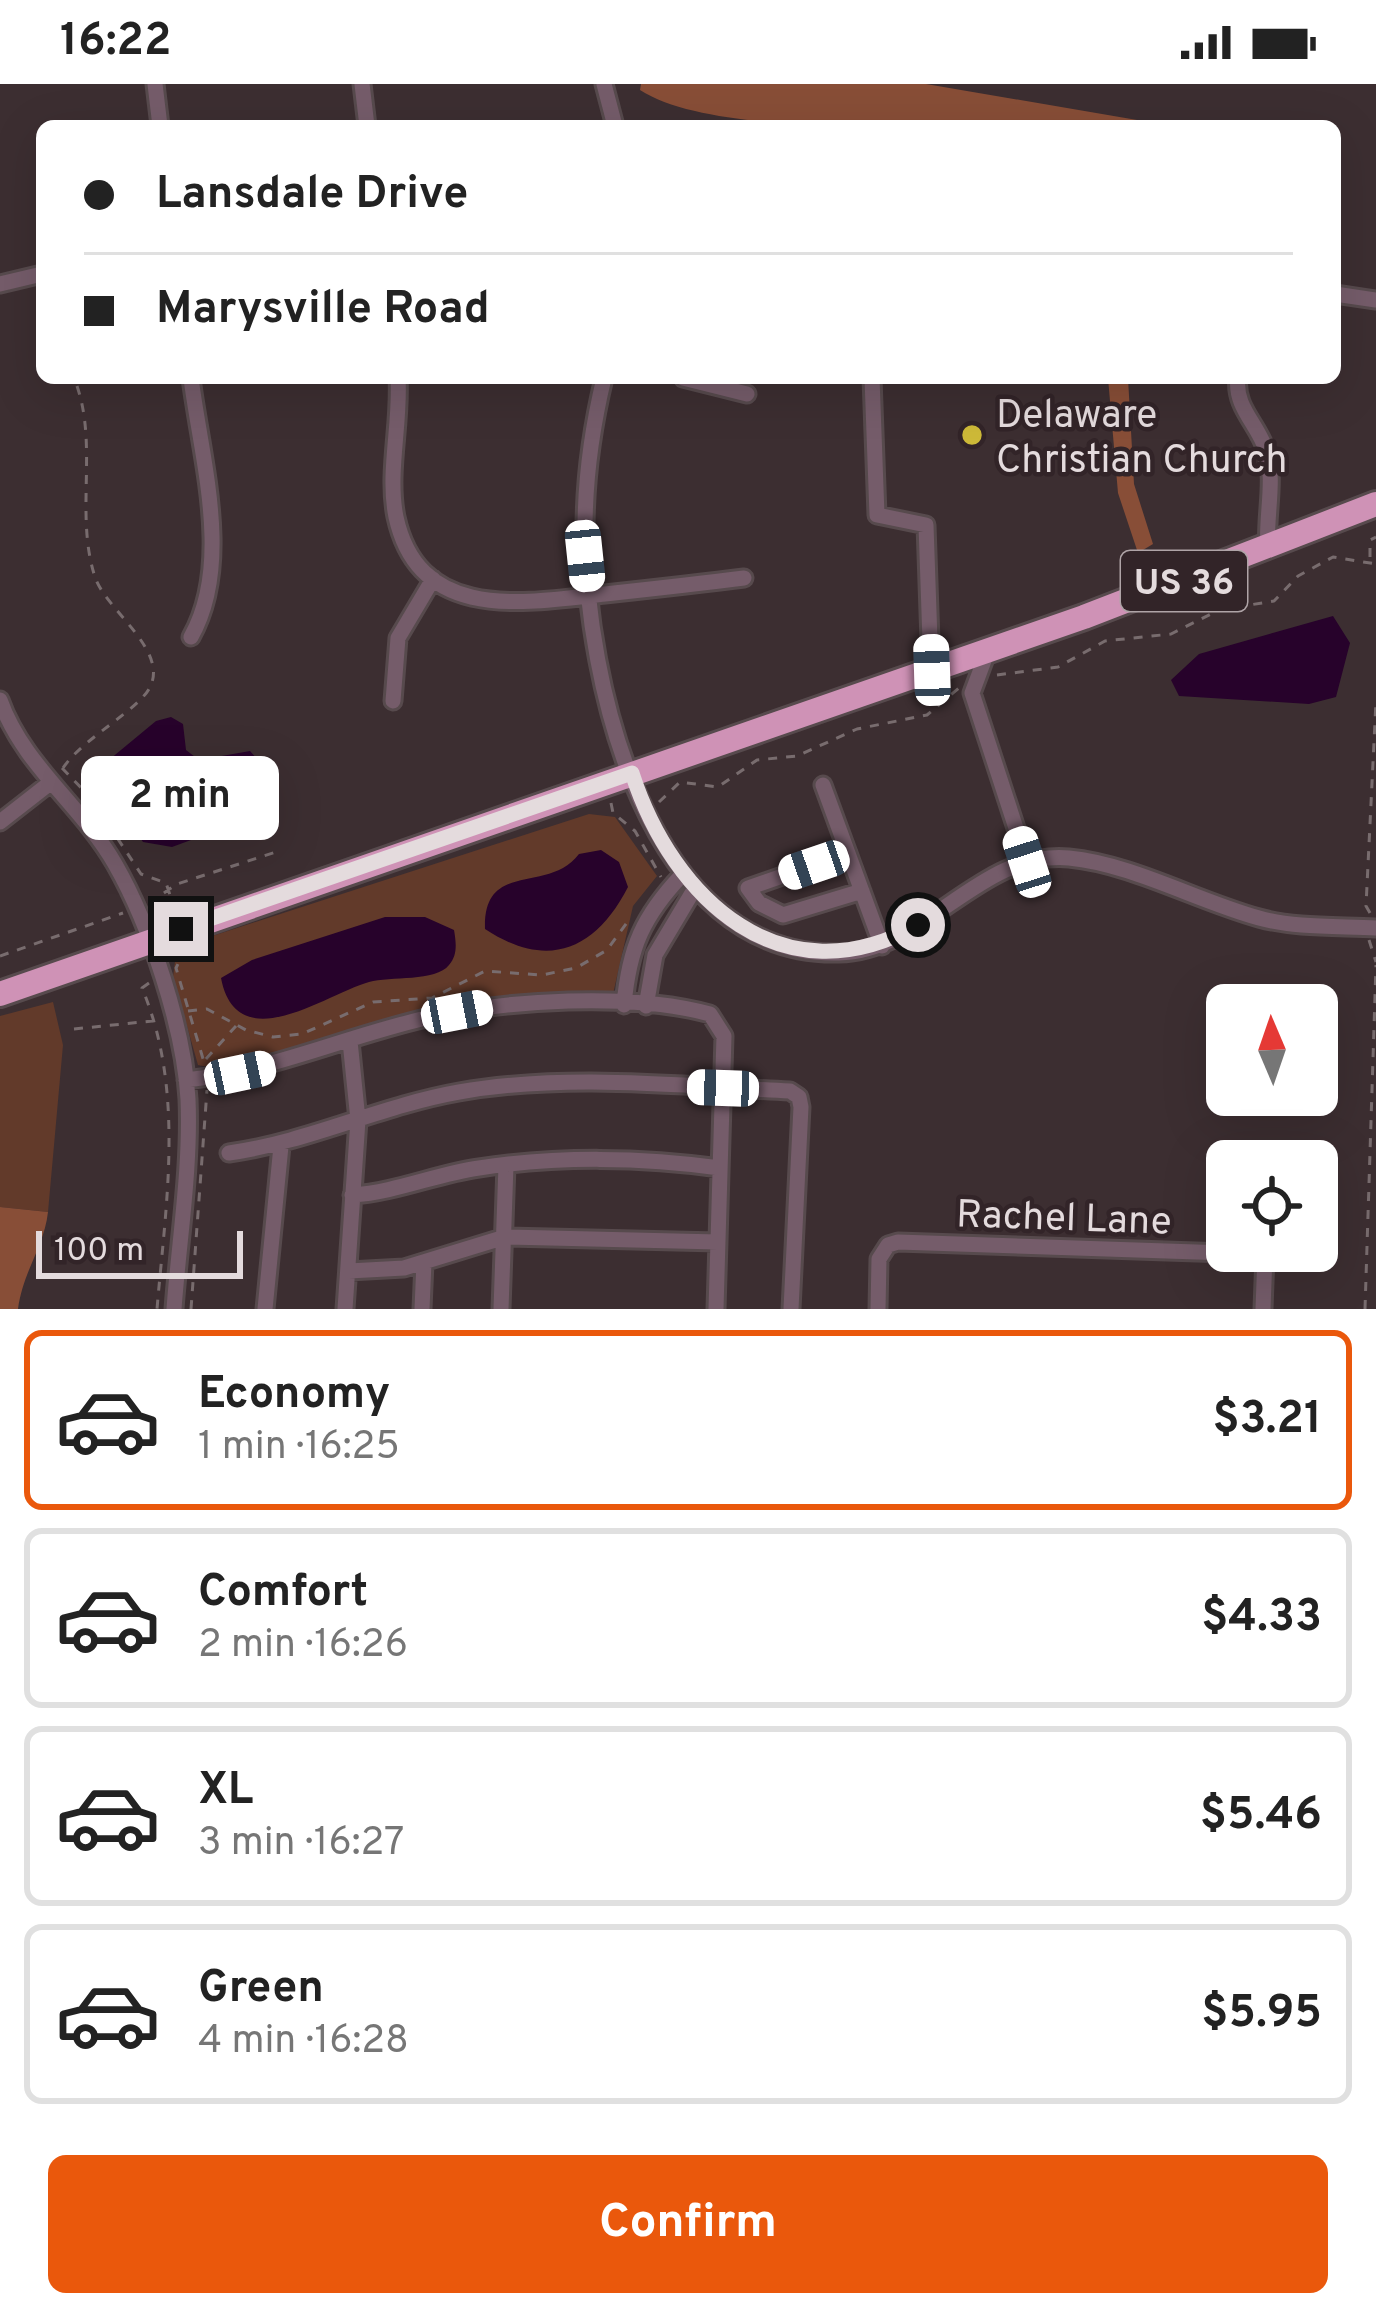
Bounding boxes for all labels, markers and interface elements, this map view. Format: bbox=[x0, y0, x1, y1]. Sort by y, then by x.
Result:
text: 16:22 bbox=[60, 14, 172, 71]
text: Lansdale Drive bbox=[156, 167, 468, 224]
text: Marysville Road bbox=[156, 282, 490, 339]
place label: Delaware Christian Church bbox=[996, 393, 1288, 487]
marker: Delaware Christian Church bbox=[959, 422, 985, 448]
car bbox=[563, 518, 607, 594]
road number: US 36 bbox=[1121, 551, 1247, 611]
car bbox=[913, 633, 951, 707]
callout: 2 min bbox=[82, 755, 280, 839]
text: 2 min bbox=[129, 773, 231, 822]
car bbox=[999, 822, 1055, 902]
car bbox=[774, 836, 854, 894]
route start bbox=[891, 898, 945, 952]
route end bbox=[154, 902, 208, 956]
north arrow bbox=[1206, 984, 1338, 1116]
map controls bbox=[1206, 984, 1338, 1272]
car bbox=[418, 987, 496, 1037]
car bbox=[201, 1048, 279, 1098]
car bbox=[686, 1069, 760, 1107]
button: locate bbox=[1206, 1140, 1338, 1272]
street label: Rachel Lane bbox=[955, 1192, 1172, 1249]
scale bar bbox=[36, 1225, 243, 1278]
text: 100 m bbox=[54, 1231, 144, 1273]
icon: car bbox=[54, 1366, 162, 1474]
text: Economy bbox=[198, 1367, 390, 1424]
text: $3.21 bbox=[1212, 1392, 1322, 1449]
text: 1 min · 16:25 bbox=[198, 1424, 400, 1473]
icon: car bbox=[54, 1564, 162, 1672]
text: Comfort bbox=[198, 1565, 368, 1622]
text: $4.33 bbox=[1201, 1590, 1322, 1647]
text: 2 min · 16:26 bbox=[198, 1622, 408, 1671]
icon: car bbox=[54, 1762, 162, 1870]
text: XL bbox=[198, 1763, 253, 1820]
text: $5.46 bbox=[1200, 1788, 1322, 1845]
text: 3 min · 16:27 bbox=[198, 1820, 404, 1869]
icon: car bbox=[54, 1960, 162, 2068]
text: Green bbox=[198, 1961, 324, 2018]
text: $5.95 bbox=[1201, 1986, 1322, 2043]
text: 4 min · 16:28 bbox=[198, 2018, 409, 2067]
button: Confirm bbox=[48, 2155, 1328, 2293]

